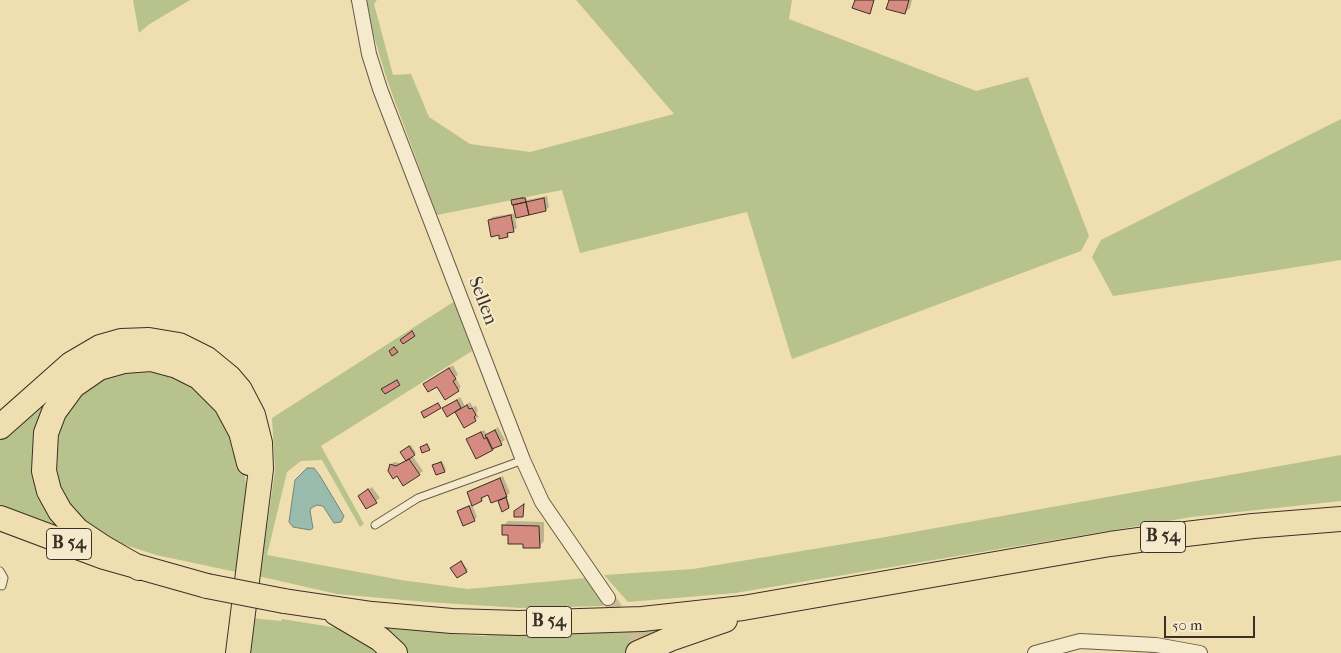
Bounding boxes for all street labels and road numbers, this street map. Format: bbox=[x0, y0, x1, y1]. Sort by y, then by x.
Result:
street label: Sellen bbox=[462, 274, 502, 328]
road number: B 54 bbox=[1140, 522, 1186, 552]
road number: B 54 bbox=[46, 528, 92, 560]
road number: B 54 bbox=[526, 606, 572, 638]

